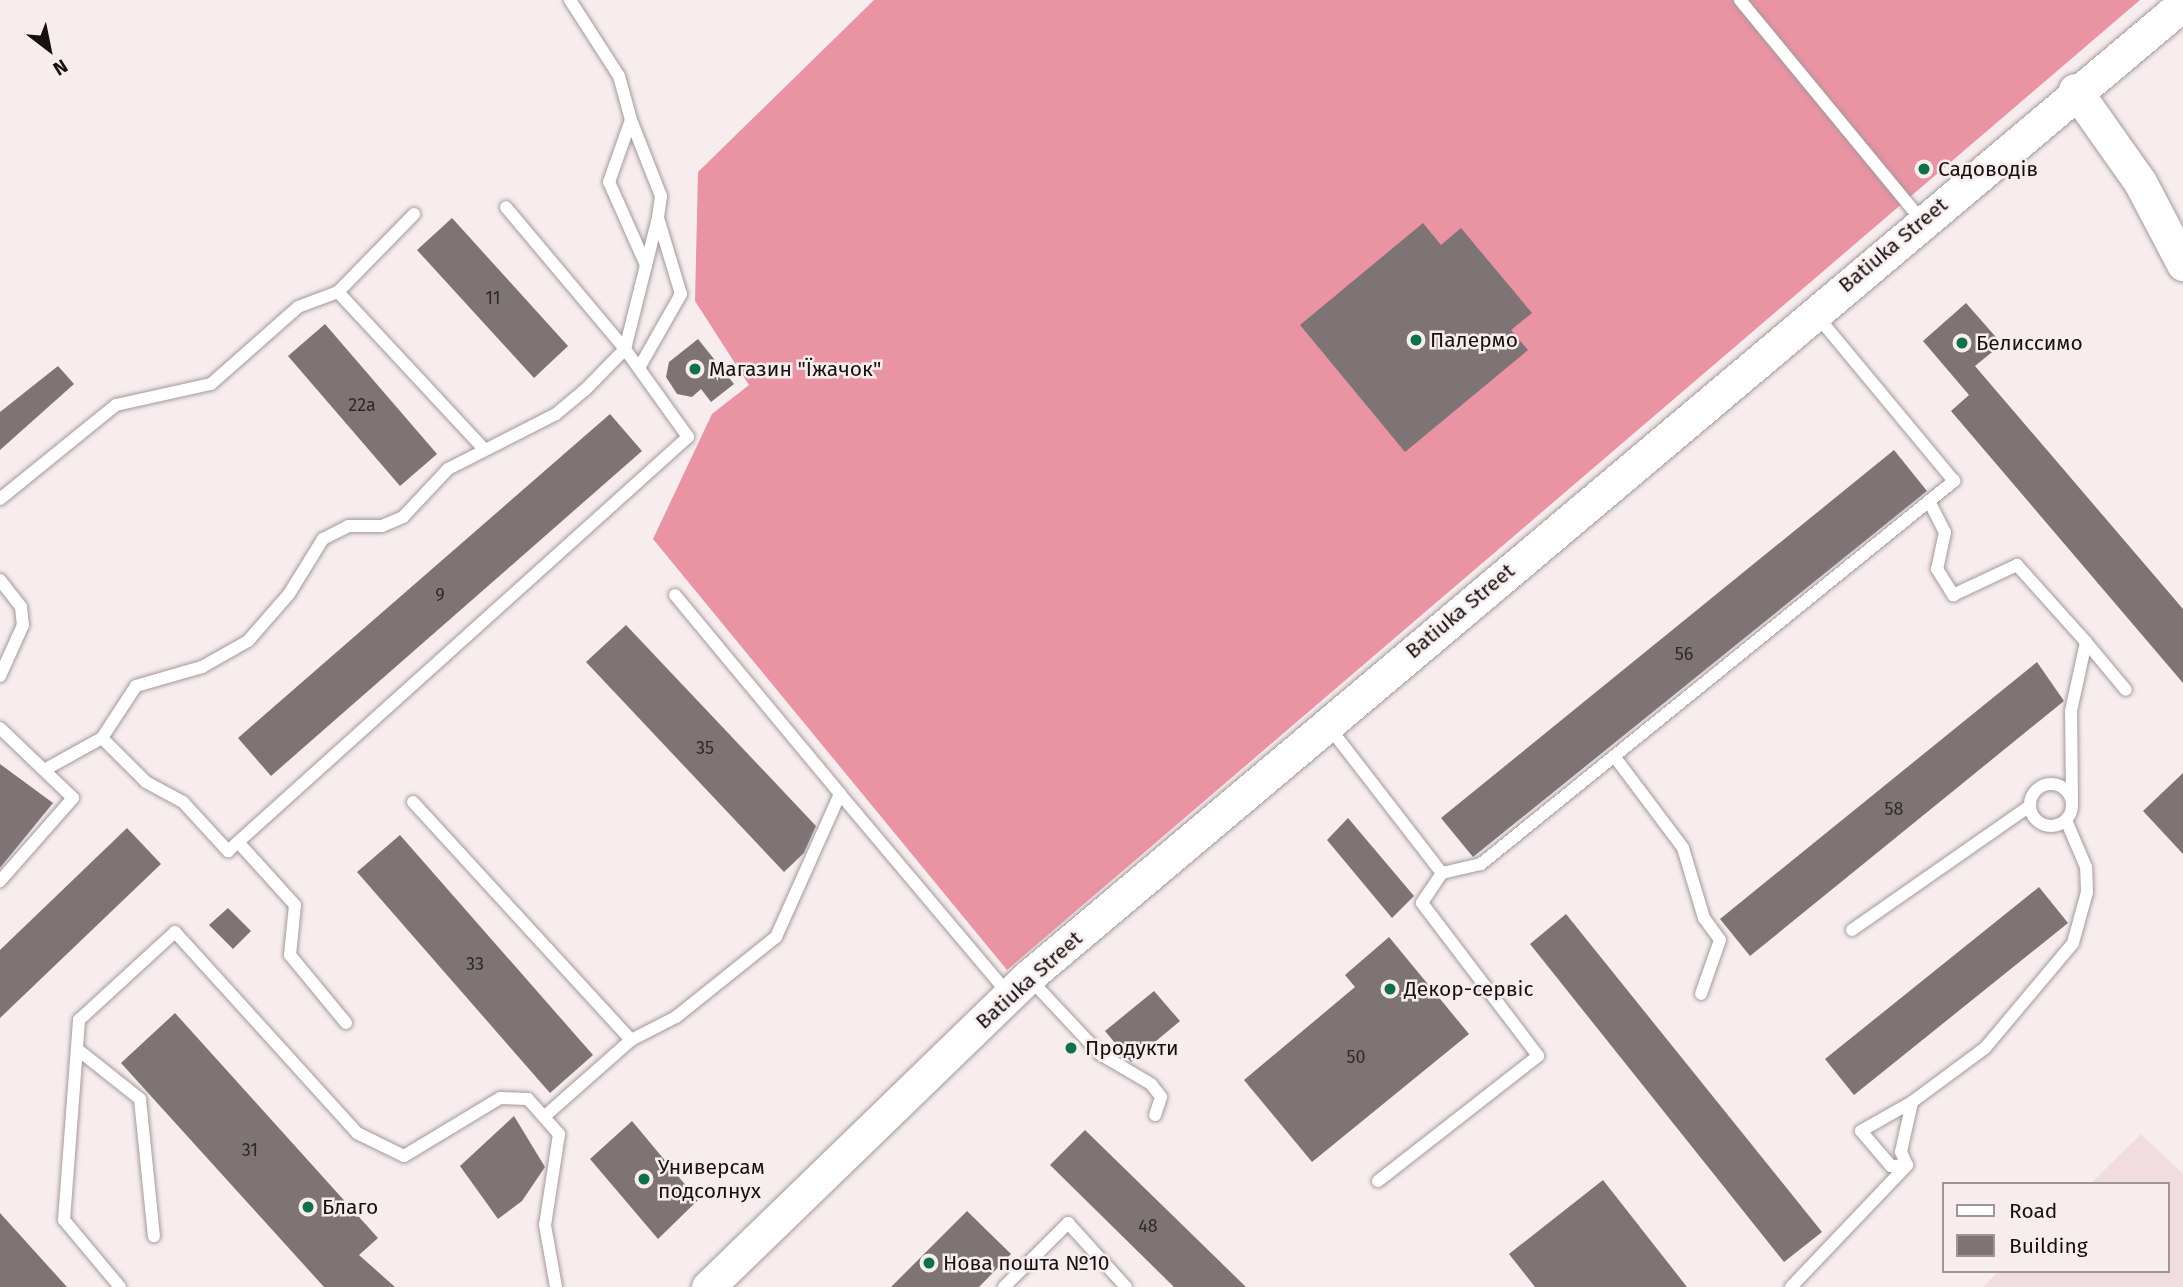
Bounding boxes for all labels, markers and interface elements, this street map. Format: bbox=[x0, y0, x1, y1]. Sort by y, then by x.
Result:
north arrow bbox=[14, 14, 84, 84]
text: N bbox=[49, 54, 72, 80]
place label: Садоводів bbox=[1938, 156, 2038, 182]
marker: Садоводів bbox=[1916, 161, 1932, 177]
street label: Batiuka Street bbox=[1833, 192, 1953, 298]
house number: 11 bbox=[485, 287, 501, 309]
place label: Палермо bbox=[1430, 327, 1518, 353]
place label: Белиссимо bbox=[1976, 330, 2083, 356]
marker: Палермо bbox=[1408, 332, 1424, 348]
marker: Белиссимо bbox=[1954, 335, 1970, 351]
place label: Магазин "Їжачок" bbox=[709, 356, 881, 382]
marker: Магазин "Їжачок" bbox=[687, 361, 703, 377]
house number: 22а bbox=[348, 394, 376, 416]
street label: Batiuka Street bbox=[1400, 558, 1520, 664]
house number: 9 bbox=[435, 584, 445, 606]
house number: 56 bbox=[1675, 643, 1693, 665]
house number: 35 bbox=[696, 737, 714, 759]
house number: 58 bbox=[1885, 798, 1903, 820]
street label: Batiuka Street bbox=[971, 926, 1087, 1034]
house number: 33 bbox=[466, 953, 484, 975]
place label: Декор-сервіс bbox=[1404, 976, 1534, 1002]
marker: Декор-сервіс bbox=[1382, 981, 1398, 997]
place label: Продукти bbox=[1085, 1035, 1179, 1061]
marker: Продукти bbox=[1063, 1040, 1079, 1056]
house number: 50 bbox=[1346, 1046, 1366, 1068]
house number: 31 bbox=[242, 1139, 258, 1161]
place label: Универсам подсолнух bbox=[658, 1154, 765, 1204]
marker: Универсам подсолнух bbox=[636, 1171, 652, 1187]
legend bbox=[1941, 1182, 2169, 1273]
place label: Благо bbox=[322, 1194, 378, 1220]
text: Road bbox=[2009, 1198, 2057, 1224]
marker: Благо bbox=[300, 1199, 316, 1215]
house number: 48 bbox=[1138, 1215, 1158, 1237]
text: Building bbox=[2009, 1233, 2088, 1259]
place label: Нова пошта №10 bbox=[943, 1250, 1110, 1276]
marker: Нова пошта №10 bbox=[921, 1255, 937, 1271]

